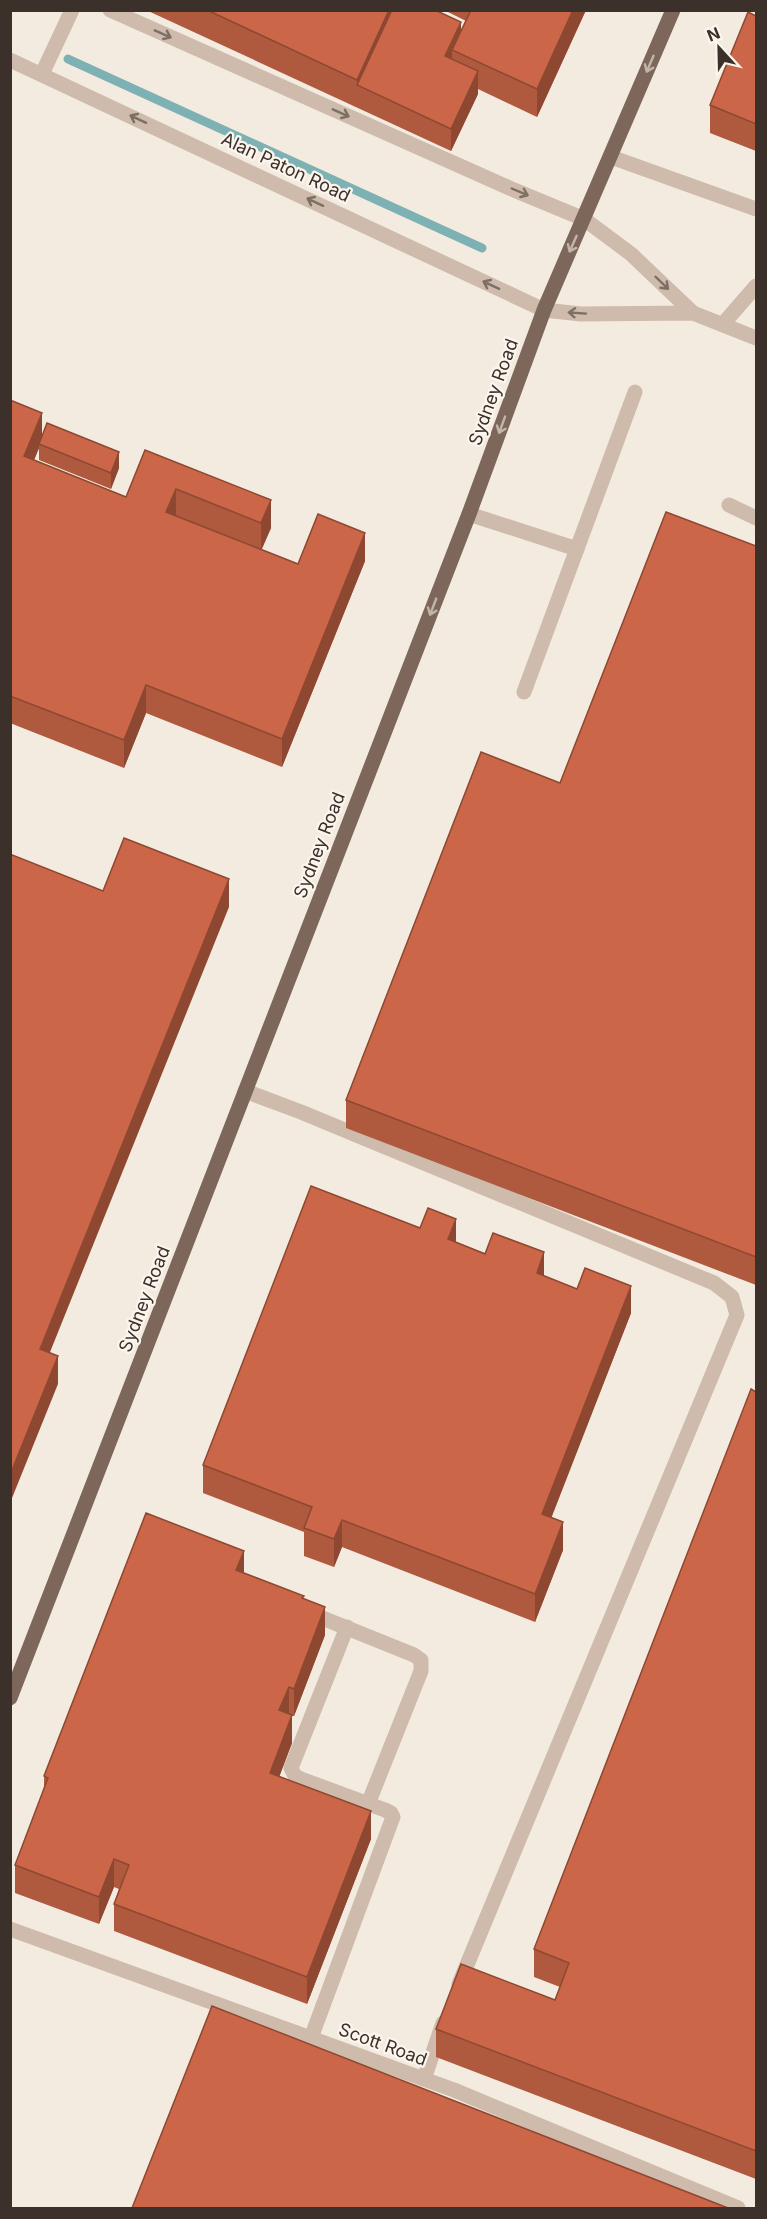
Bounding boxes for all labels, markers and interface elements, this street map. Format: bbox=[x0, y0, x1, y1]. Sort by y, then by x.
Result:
north arrow bbox=[689, 18, 749, 78]
text: N bbox=[704, 23, 723, 46]
one-way arrow bbox=[154, 29, 172, 41]
one-way arrow bbox=[644, 55, 655, 73]
one-way arrow bbox=[332, 108, 350, 120]
one-way arrow bbox=[130, 113, 148, 125]
street label: Alan Paton Road bbox=[218, 128, 354, 206]
one-way arrow bbox=[510, 187, 528, 198]
one-way arrow bbox=[306, 196, 324, 208]
one-way arrow bbox=[567, 234, 579, 252]
one-way arrow bbox=[654, 276, 669, 290]
one-way arrow bbox=[483, 279, 501, 291]
one-way arrow bbox=[567, 307, 587, 318]
street label: Sydney Road bbox=[464, 336, 522, 448]
one-way arrow bbox=[495, 415, 506, 434]
one-way arrow bbox=[426, 598, 437, 616]
street label: Sydney Road bbox=[289, 789, 349, 901]
street label: Sydney Road bbox=[114, 1243, 174, 1355]
street label: Scott Road bbox=[336, 2018, 430, 2070]

